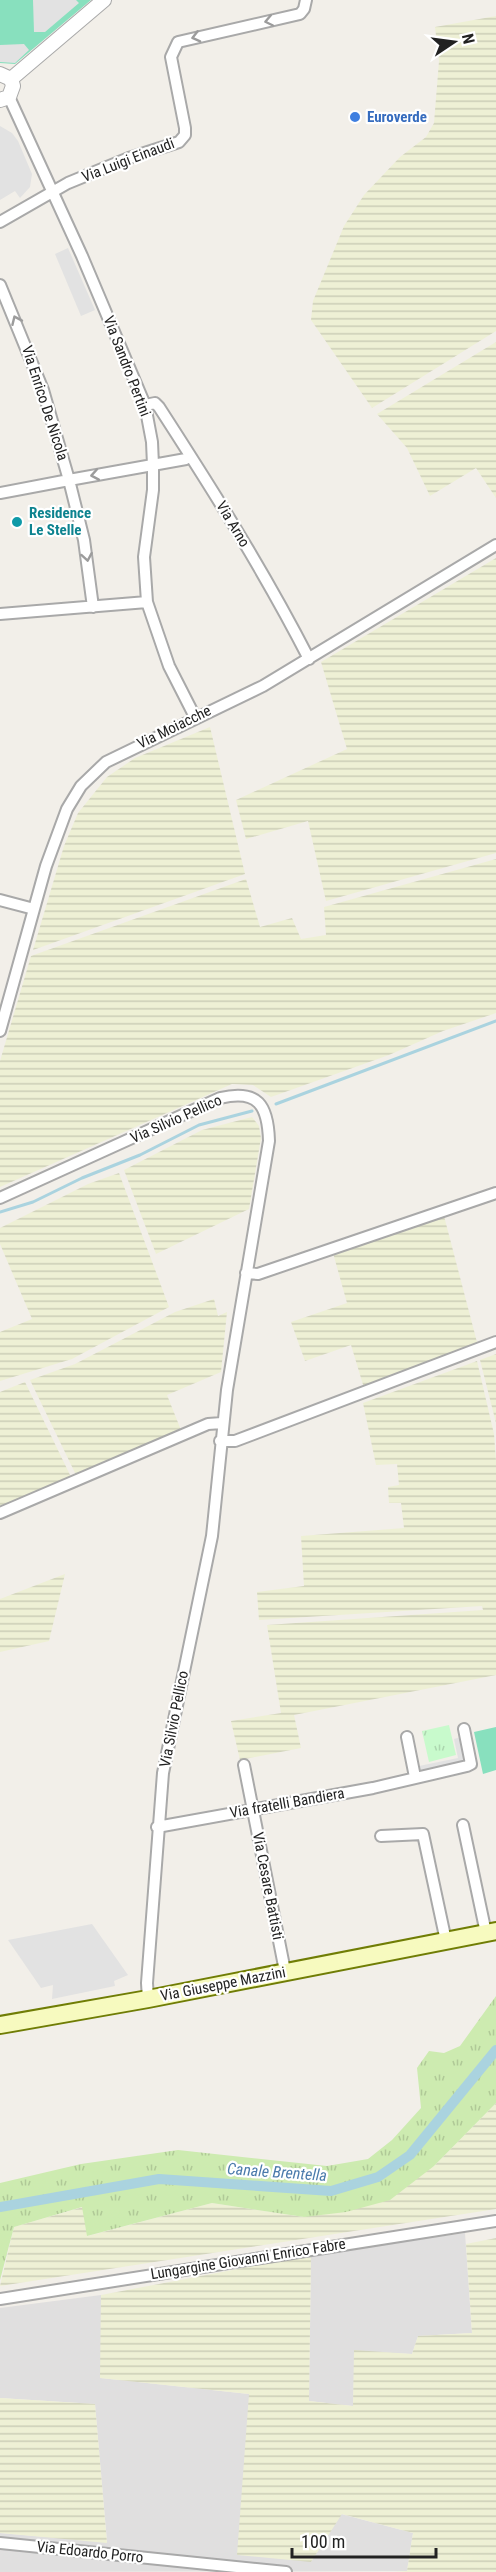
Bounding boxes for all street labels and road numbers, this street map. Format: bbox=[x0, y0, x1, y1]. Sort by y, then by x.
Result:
street label: Via Luigi Einaudi bbox=[79, 134, 177, 186]
street label: Via Sandro Pertini bbox=[100, 313, 154, 419]
street label: Via Enrico De Nicola bbox=[18, 343, 72, 463]
street label: Via Arno bbox=[212, 498, 254, 550]
street label: Via Moiacche bbox=[134, 701, 214, 753]
street label: Via Silvio Pellico bbox=[128, 1091, 224, 1147]
street label: Via Silvio Pellico bbox=[156, 1669, 192, 1769]
street label: Via fratelli Bandiera bbox=[228, 1784, 346, 1822]
street label: Via Cesare Battisti bbox=[249, 1831, 287, 1941]
street label: Via Giuseppe Mazzini bbox=[159, 1963, 287, 2005]
street label: Lungargine Giovanni Enrico Fabre bbox=[149, 2235, 347, 2283]
street label: Via Edoardo Porro bbox=[36, 2537, 144, 2567]

